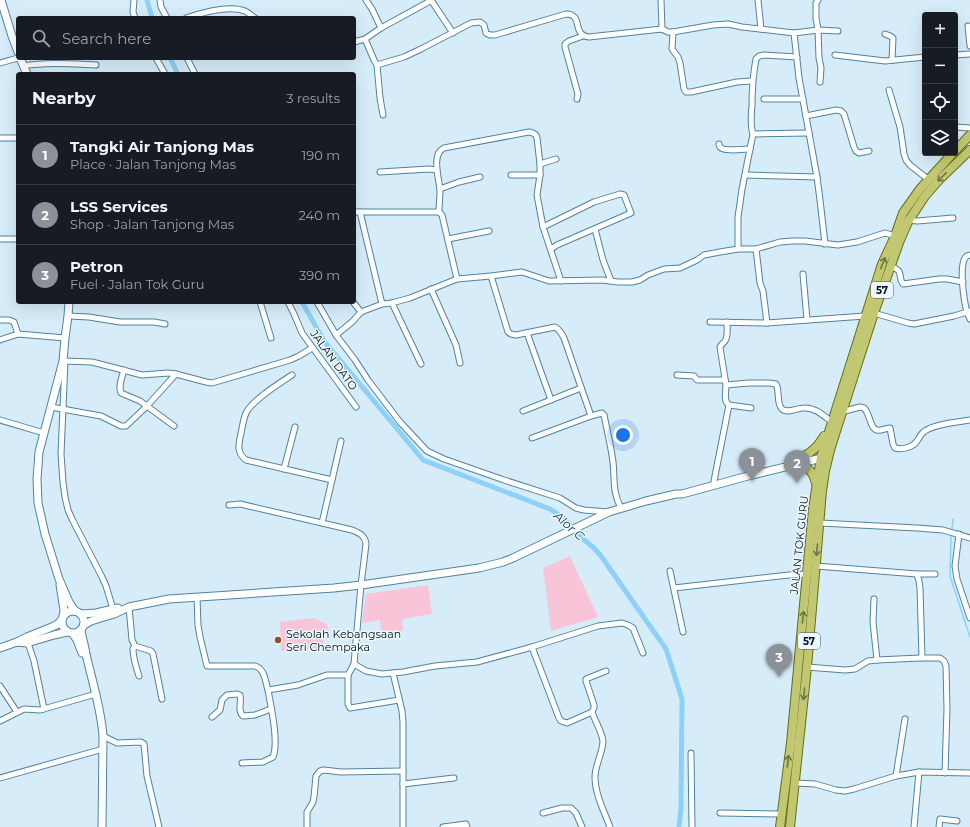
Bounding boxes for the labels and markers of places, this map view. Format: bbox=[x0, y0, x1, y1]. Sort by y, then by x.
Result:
pin: 1 bbox=[739, 448, 765, 481]
pin: 2 bbox=[784, 450, 810, 483]
place label: Sekolah Kebangsaan Seri Chempaka bbox=[286, 627, 401, 654]
marker: Sekolah Kebangsaan Seri Chempaka bbox=[273, 635, 283, 645]
pin: 3 bbox=[766, 644, 792, 677]

